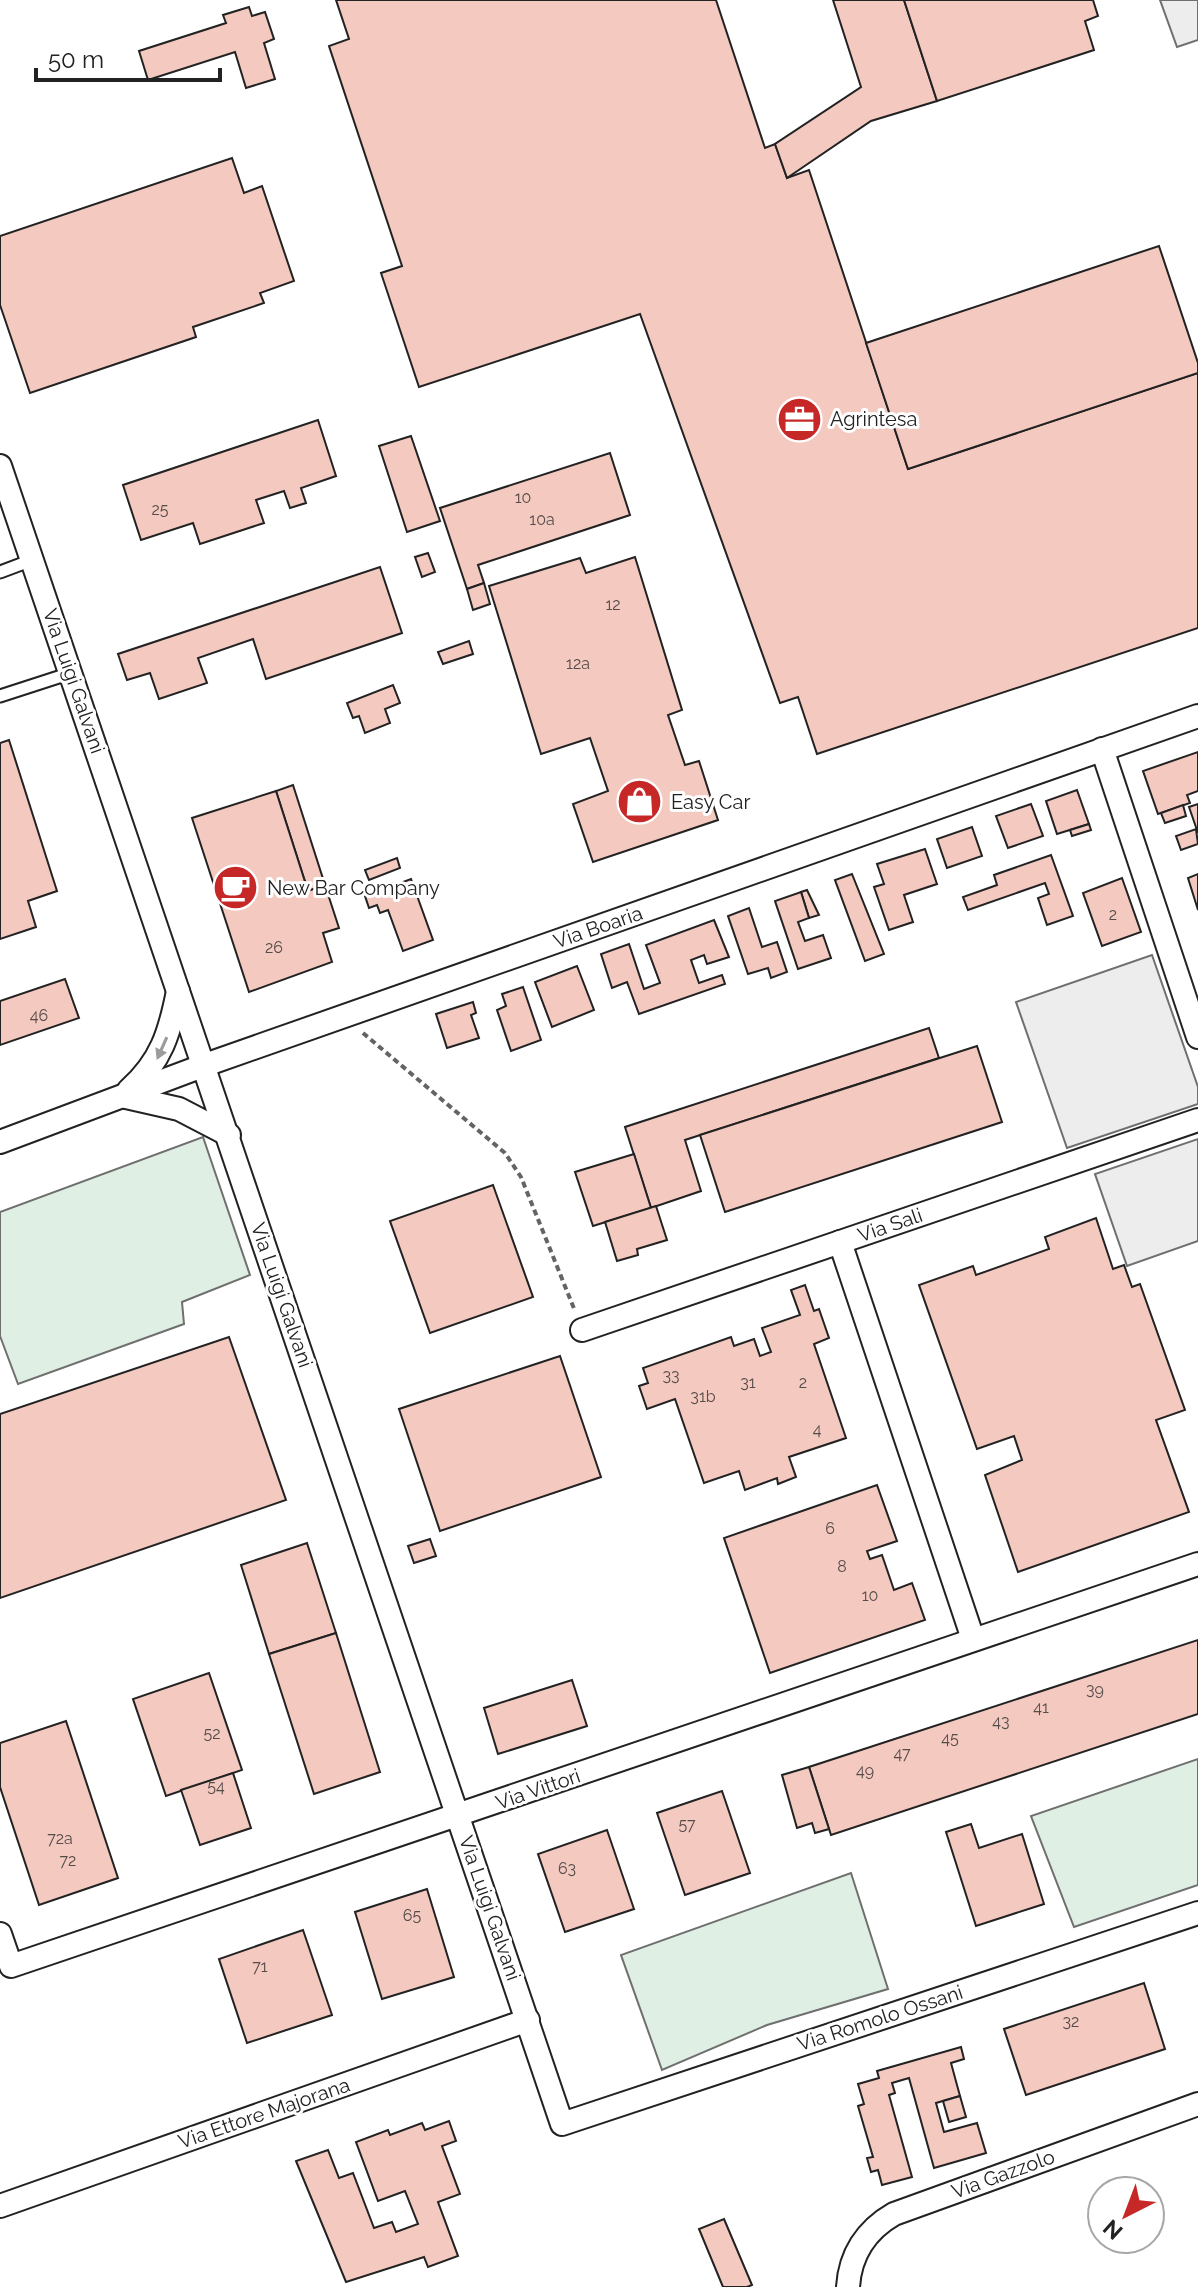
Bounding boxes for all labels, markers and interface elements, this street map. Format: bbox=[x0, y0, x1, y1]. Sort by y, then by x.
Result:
scale bar bbox=[36, 32, 220, 82]
text: 50 m bbox=[48, 45, 104, 74]
office icon: Agrintesa bbox=[775, 395, 823, 443]
place label: Agrintesa bbox=[830, 407, 917, 431]
house number: 10 bbox=[515, 488, 531, 507]
house number: 25 bbox=[151, 500, 169, 519]
house number: 10a bbox=[529, 510, 555, 529]
house number: 12 bbox=[605, 595, 621, 614]
street label: Via Luigi Galvani bbox=[38, 606, 110, 756]
house number: 12a bbox=[566, 654, 590, 673]
shop icon: Easy Car bbox=[616, 778, 664, 826]
place label: Easy Car bbox=[671, 790, 751, 814]
cafe icon: New Bar Company bbox=[212, 864, 260, 912]
place label: New Bar Company bbox=[267, 876, 440, 900]
street label: Via Boaria bbox=[550, 901, 646, 953]
house number: 2 bbox=[1109, 905, 1117, 924]
house number: 26 bbox=[265, 938, 283, 957]
house number: 46 bbox=[30, 1006, 48, 1025]
one-way arrow bbox=[155, 1036, 169, 1060]
street label: Via Sali bbox=[855, 1203, 925, 1247]
street label: Via Luigi Galvani bbox=[246, 1220, 318, 1370]
house number: 33 bbox=[662, 1366, 680, 1385]
house number: 31 bbox=[740, 1373, 756, 1392]
house number: 2 bbox=[799, 1373, 807, 1392]
house number: 31b bbox=[690, 1387, 716, 1406]
house number: 4 bbox=[813, 1420, 822, 1439]
house number: 6 bbox=[825, 1519, 835, 1538]
house number: 8 bbox=[837, 1557, 847, 1576]
house number: 10 bbox=[862, 1586, 878, 1605]
house number: 39 bbox=[1086, 1680, 1104, 1699]
house number: 41 bbox=[1033, 1698, 1049, 1717]
house number: 43 bbox=[992, 1712, 1010, 1731]
house number: 52 bbox=[203, 1724, 221, 1743]
house number: 45 bbox=[941, 1729, 959, 1748]
house number: 47 bbox=[893, 1744, 911, 1763]
house number: 49 bbox=[856, 1761, 874, 1780]
street label: Via Vittori bbox=[493, 1763, 583, 1815]
house number: 54 bbox=[207, 1777, 225, 1796]
house number: 57 bbox=[678, 1815, 696, 1834]
house number: 72a bbox=[47, 1829, 73, 1848]
street label: Via Luigi Galvani bbox=[454, 1833, 526, 1983]
house number: 72 bbox=[60, 1851, 76, 1870]
house number: 63 bbox=[558, 1859, 576, 1878]
house number: 65 bbox=[403, 1906, 421, 1925]
house number: 71 bbox=[252, 1957, 268, 1976]
street label: Via Romolo Ossani bbox=[794, 1980, 966, 2056]
house number: 32 bbox=[1063, 2012, 1079, 2031]
street label: Via Ettore Majorana bbox=[175, 2072, 353, 2154]
street label: Via Gazzolo bbox=[948, 2144, 1058, 2204]
north arrow bbox=[1086, 2175, 1166, 2255]
text: N bbox=[1098, 2215, 1128, 2245]

